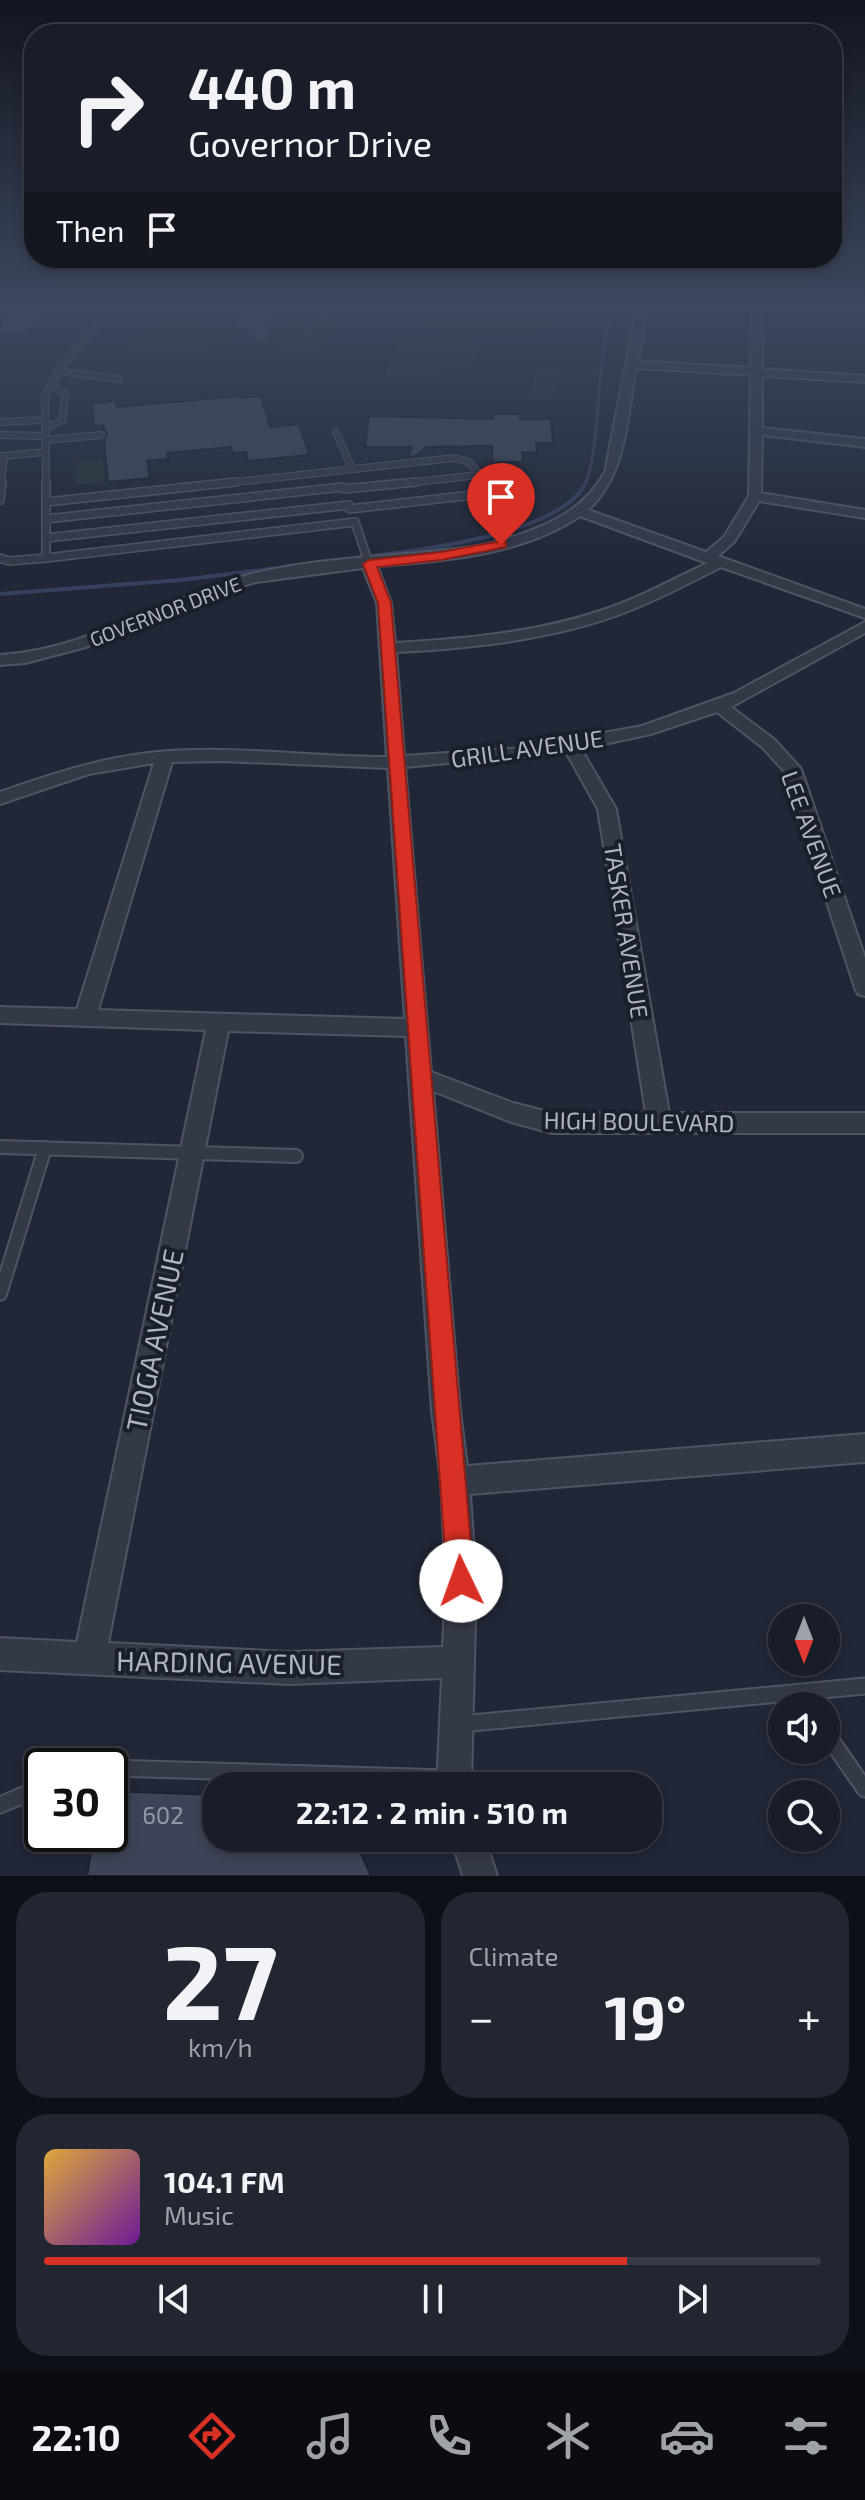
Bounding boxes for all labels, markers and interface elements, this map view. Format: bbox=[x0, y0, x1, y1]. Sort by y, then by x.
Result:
text: 440 m bbox=[188, 53, 356, 120]
icon: right bbox=[56, 56, 160, 160]
text: Governor Drive bbox=[188, 121, 432, 164]
icon: arrive bbox=[140, 208, 184, 252]
text: Then bbox=[56, 212, 124, 248]
pin bbox=[467, 463, 535, 545]
icon: arrive bbox=[479, 475, 523, 519]
street label: GOVERNOR DRIVE bbox=[86, 571, 244, 651]
street label: GRILL AVENUE bbox=[449, 723, 605, 773]
street label: LEE AVENUE bbox=[776, 767, 848, 901]
street label: TASKER AVENUE bbox=[599, 842, 655, 1020]
street label: HIGH BOULEVARD bbox=[543, 1105, 735, 1137]
street label: TIOGA AVENUE bbox=[118, 1246, 190, 1434]
position arrow bbox=[419, 1539, 503, 1623]
north arrow bbox=[768, 1604, 840, 1676]
map controls bbox=[768, 1604, 840, 1852]
street label: HARDING AVENUE bbox=[116, 1643, 342, 1681]
button: sound bbox=[768, 1692, 840, 1764]
speed limit sign: 30 bbox=[24, 1748, 128, 1852]
button: search bbox=[768, 1780, 840, 1852]
text: 22:12 · 2 min · 510 m bbox=[296, 1794, 568, 1830]
house number: 602 bbox=[142, 1800, 184, 1829]
text: 27 bbox=[163, 1916, 278, 2041]
text: Climate bbox=[469, 1940, 558, 1971]
text: 19° bbox=[605, 1980, 686, 2052]
text: − bbox=[469, 1990, 494, 2043]
text: + bbox=[797, 1990, 821, 2043]
text: km/h bbox=[188, 2031, 253, 2062]
text: 104.1 FM bbox=[164, 2163, 285, 2199]
text: Music bbox=[164, 2199, 234, 2230]
icon: previous bbox=[152, 2277, 196, 2321]
icon: pause bbox=[411, 2277, 455, 2321]
icon: next bbox=[670, 2277, 714, 2321]
icon: directions bbox=[184, 2408, 240, 2464]
icon: music bbox=[302, 2408, 358, 2464]
icon: phone bbox=[421, 2408, 477, 2464]
icon: climate bbox=[540, 2408, 596, 2464]
icon: car bbox=[659, 2408, 715, 2464]
icon: filters bbox=[778, 2408, 834, 2464]
text: 22:10 bbox=[31, 2415, 121, 2458]

